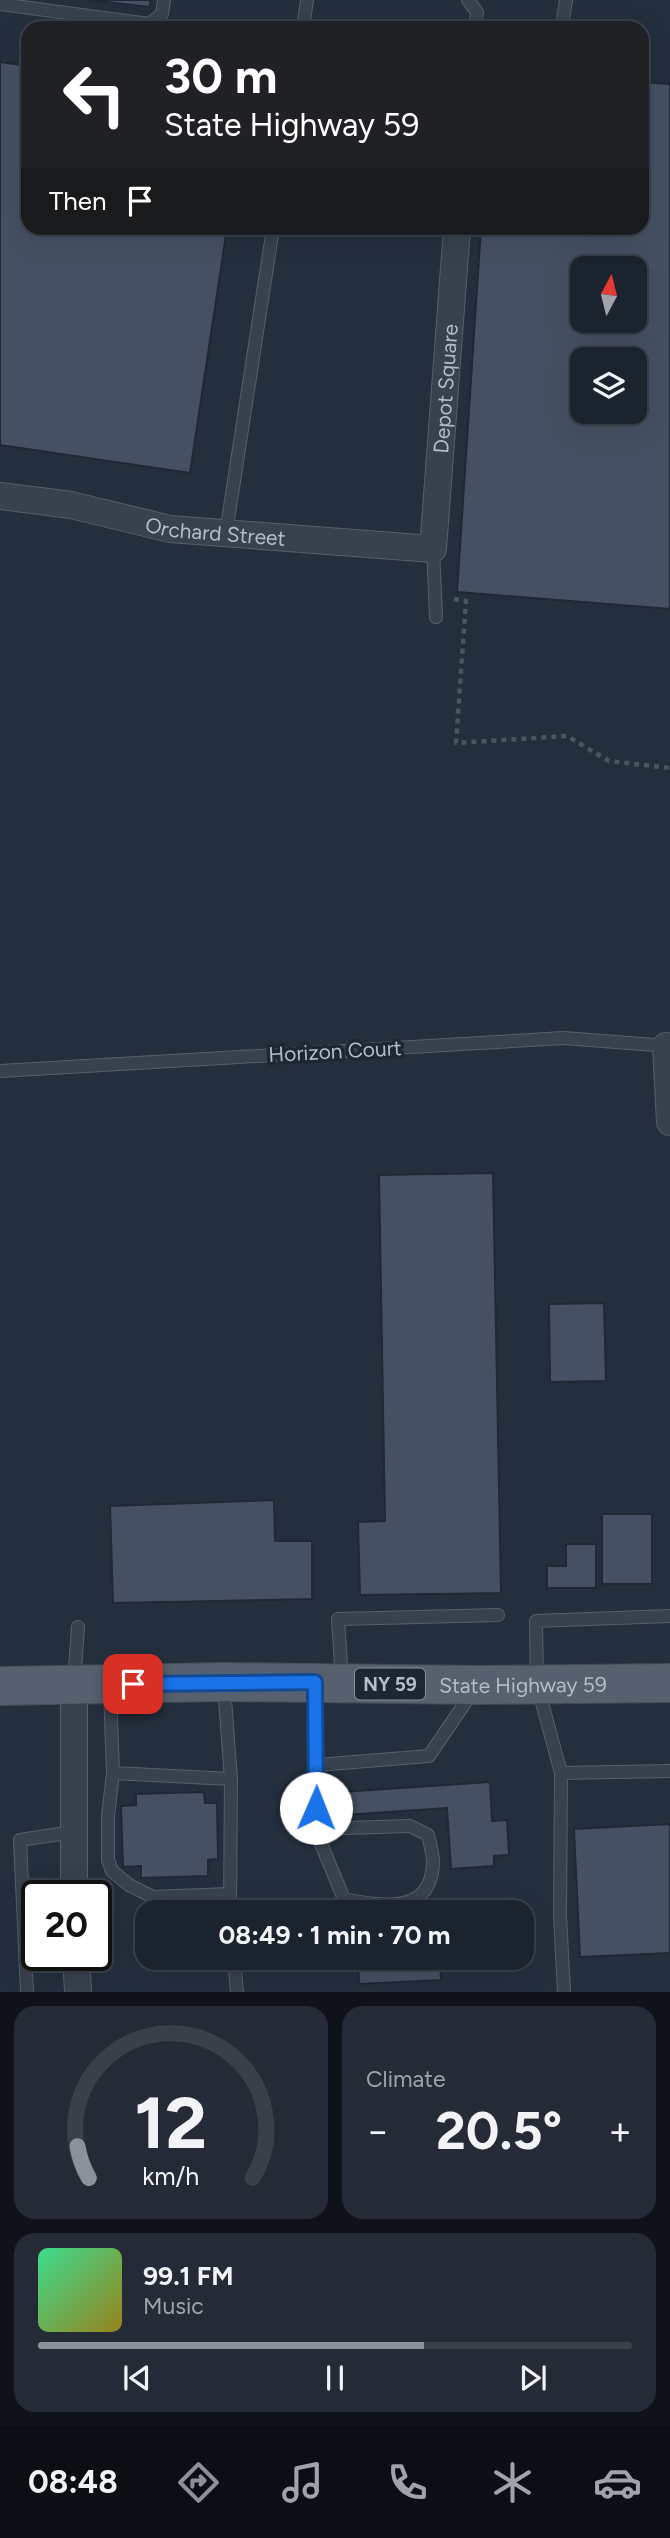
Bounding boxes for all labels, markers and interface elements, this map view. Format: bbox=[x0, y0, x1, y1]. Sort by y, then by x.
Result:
text: 30 m bbox=[164, 46, 277, 105]
icon: left bbox=[49, 49, 140, 140]
text: State Highway 59 bbox=[164, 106, 419, 144]
icon: arrive bbox=[121, 182, 159, 220]
text: Then bbox=[49, 185, 107, 217]
north arrow bbox=[570, 256, 648, 332]
map controls bbox=[570, 256, 647, 424]
street label: Depot Square bbox=[428, 323, 462, 454]
button: layers bbox=[570, 347, 647, 424]
street label: Orchard Street bbox=[143, 511, 287, 550]
street label: Horizon Court bbox=[268, 1035, 402, 1067]
pin bbox=[103, 1654, 163, 1714]
icon: arrive bbox=[114, 1665, 152, 1703]
road number: NY 59 bbox=[355, 1668, 425, 1700]
street label: State Highway 59 bbox=[439, 1671, 607, 1698]
position arrow bbox=[279, 1771, 353, 1845]
speed limit sign: 20 bbox=[21, 1880, 112, 1971]
text: 08:49 · 1 min · 70 m bbox=[219, 1919, 450, 1951]
text: Climate bbox=[366, 2065, 445, 2093]
text: 12 bbox=[135, 2080, 207, 2167]
text: 20.5° bbox=[436, 2100, 562, 2162]
text: − bbox=[366, 2108, 390, 2154]
text: + bbox=[608, 2108, 632, 2154]
text: km/h bbox=[142, 2161, 200, 2191]
text: 99.1 FM bbox=[143, 2260, 233, 2292]
text: Music bbox=[143, 2292, 204, 2320]
icon: previous bbox=[118, 2359, 156, 2397]
icon: pause bbox=[316, 2359, 354, 2397]
icon: next bbox=[514, 2359, 552, 2397]
icon: directions bbox=[174, 2458, 223, 2507]
icon: music bbox=[278, 2458, 327, 2507]
icon: phone bbox=[383, 2458, 432, 2507]
icon: climate bbox=[488, 2458, 537, 2507]
icon: car bbox=[593, 2458, 642, 2507]
text: 08:48 bbox=[28, 2463, 118, 2501]

